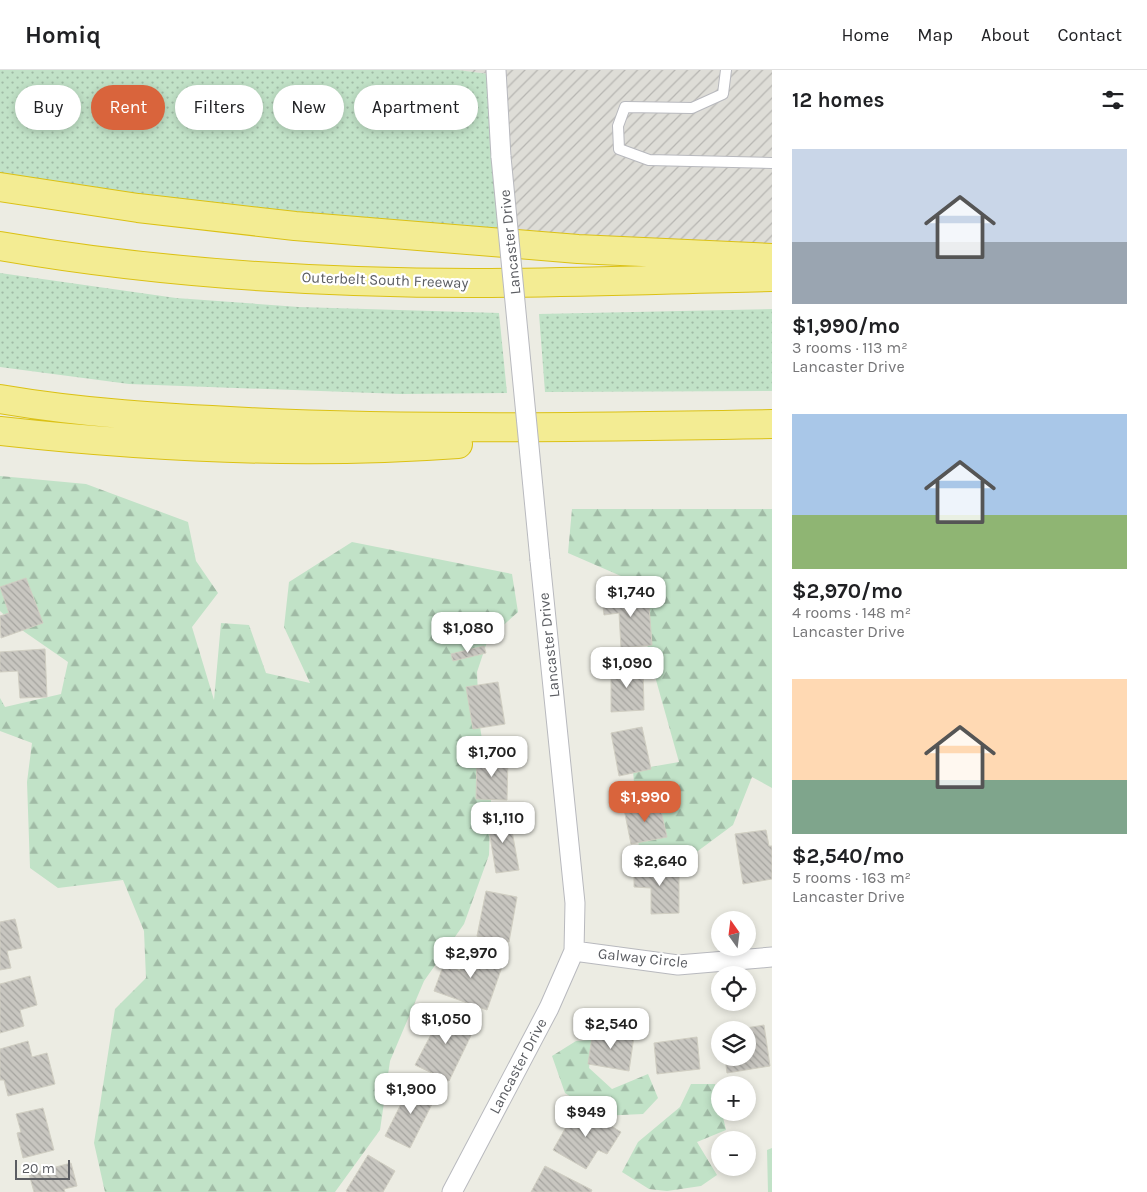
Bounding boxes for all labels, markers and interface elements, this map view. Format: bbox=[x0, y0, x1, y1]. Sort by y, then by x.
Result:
text: Homiq bbox=[25, 21, 101, 49]
text: Home bbox=[841, 24, 889, 46]
text: Map bbox=[917, 24, 953, 46]
text: About bbox=[981, 24, 1030, 46]
text: Contact bbox=[1058, 24, 1122, 46]
chip: Buy bbox=[15, 85, 81, 130]
chip: Rent bbox=[91, 85, 165, 130]
chip: Filters bbox=[175, 85, 263, 130]
chip: New bbox=[273, 85, 344, 130]
chip: Apartment bbox=[354, 85, 478, 130]
icon: filters bbox=[1099, 86, 1127, 114]
text: 12 homes bbox=[792, 88, 885, 112]
icon: home bbox=[915, 182, 1005, 272]
street label: Lancaster Drive bbox=[496, 189, 524, 295]
street label: Outerbelt South Freeway bbox=[301, 268, 469, 292]
text: $1,990/mo bbox=[792, 314, 900, 338]
text: 3 rooms · 113 m² bbox=[792, 338, 908, 357]
text: Lancaster Drive bbox=[792, 357, 905, 376]
icon: home bbox=[915, 447, 1005, 537]
pin: $1,740 bbox=[590, 576, 672, 618]
text: $2,970/mo bbox=[792, 579, 903, 603]
text: $1,740 bbox=[607, 582, 655, 601]
street label: Lancaster Drive bbox=[535, 592, 563, 698]
text: 4 rooms · 148 m² bbox=[792, 603, 911, 622]
pin: $1,080 bbox=[427, 612, 509, 654]
text: $1,080 bbox=[442, 618, 494, 637]
text: Lancaster Drive bbox=[792, 622, 905, 641]
pin: $1,090 bbox=[586, 646, 668, 689]
text: $1,090 bbox=[602, 653, 652, 672]
icon: home bbox=[915, 712, 1005, 802]
pin: $1,700 bbox=[451, 736, 533, 778]
text: $1,700 bbox=[468, 742, 516, 761]
pin: $1,990 bbox=[604, 780, 686, 823]
text: $1,990 bbox=[620, 787, 670, 806]
pin: $1,110 bbox=[462, 802, 544, 844]
text: $1,110 bbox=[482, 808, 524, 827]
pin: $2,640 bbox=[619, 844, 701, 887]
text: $2,540/mo bbox=[792, 844, 904, 868]
text: $2,640 bbox=[633, 851, 687, 870]
text: 5 rooms · 163 m² bbox=[792, 868, 911, 887]
text: Lancaster Drive bbox=[792, 887, 905, 906]
north arrow bbox=[711, 911, 756, 956]
map controls bbox=[711, 911, 756, 1176]
pin: $2,970 bbox=[430, 936, 512, 979]
text: $2,970 bbox=[445, 943, 497, 962]
street label: Galway Circle bbox=[597, 944, 689, 972]
button: locate bbox=[711, 966, 756, 1011]
pin: $1,050 bbox=[405, 1002, 487, 1045]
pin: $2,540 bbox=[570, 1008, 652, 1050]
text: $1,050 bbox=[421, 1009, 471, 1028]
text: $2,540 bbox=[584, 1014, 638, 1033]
street label: Lancaster Drive bbox=[485, 1015, 551, 1117]
button: layers bbox=[711, 1021, 756, 1066]
pin: $1,900 bbox=[370, 1072, 452, 1115]
button: + bbox=[711, 1076, 756, 1121]
text: $1,900 bbox=[386, 1079, 436, 1098]
pin: $949 bbox=[556, 1096, 616, 1138]
text: $949 bbox=[566, 1102, 606, 1121]
button: − bbox=[711, 1131, 756, 1176]
scale bar bbox=[15, 1157, 70, 1180]
text: 20 m bbox=[22, 1160, 55, 1177]

